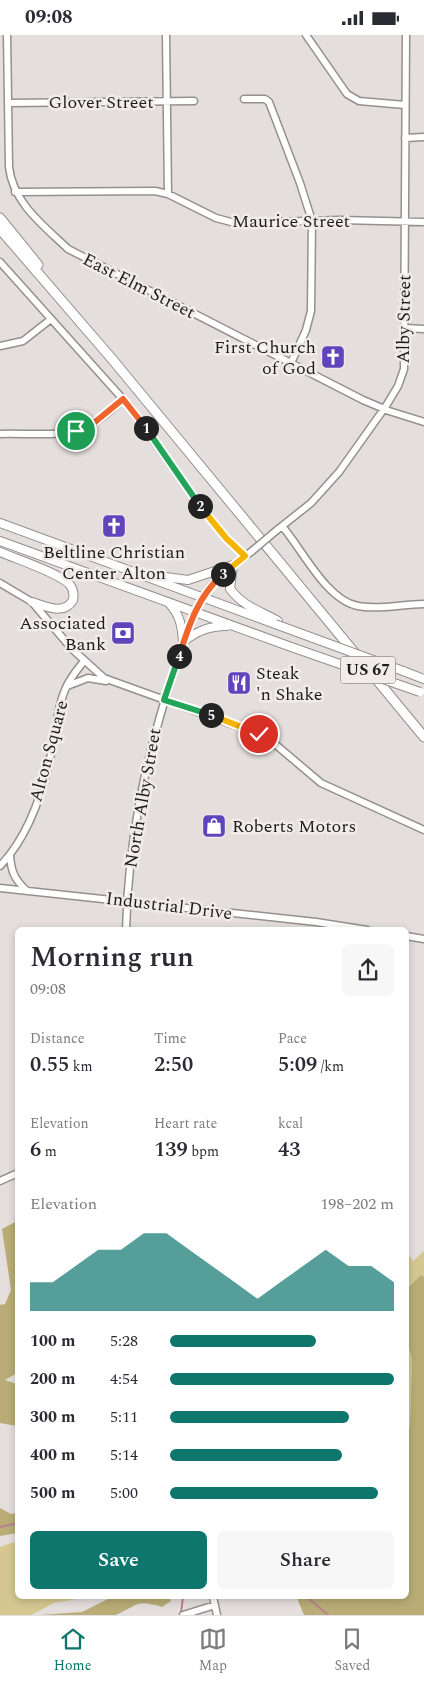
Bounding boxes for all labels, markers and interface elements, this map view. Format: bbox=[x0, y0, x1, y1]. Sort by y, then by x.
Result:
text: 09:08 bbox=[25, 3, 73, 32]
street label: Glover Street bbox=[48, 89, 154, 116]
street label: Maurice Street bbox=[232, 208, 350, 235]
street label: East Elm Street bbox=[78, 246, 200, 326]
street label: Alby Street bbox=[390, 274, 418, 364]
place label: First Church of God bbox=[214, 334, 316, 382]
church icon: First Church of God bbox=[320, 344, 346, 370]
pin bbox=[55, 410, 97, 452]
pin: 1 bbox=[134, 415, 158, 441]
icon: arrive bbox=[62, 417, 90, 445]
text: 1 bbox=[143, 418, 150, 439]
pin: 2 bbox=[188, 493, 212, 519]
text: 2 bbox=[197, 496, 204, 517]
church icon: Beltline Christian Center Alton bbox=[101, 513, 127, 539]
place label: Beltline Christian Center Alton bbox=[43, 539, 185, 587]
pin: 3 bbox=[210, 561, 236, 587]
text: 3 bbox=[220, 564, 227, 585]
place label: Associated Bank bbox=[19, 610, 106, 658]
bank icon: Associated Bank bbox=[110, 620, 136, 646]
pin: 4 bbox=[166, 643, 192, 669]
text: 4 bbox=[176, 646, 183, 667]
road number: US 67 bbox=[340, 657, 396, 683]
place label: Steak 'n Shake bbox=[256, 660, 323, 708]
restaurant icon: Steak 'n Shake bbox=[226, 670, 252, 696]
street label: Alton Square bbox=[22, 697, 76, 805]
pin: 5 bbox=[198, 703, 224, 727]
text: 5 bbox=[208, 705, 215, 726]
pin bbox=[238, 713, 280, 755]
icon: check bbox=[245, 720, 273, 748]
street label: North Alby Street bbox=[117, 726, 169, 870]
shop icon: Roberts Motors bbox=[201, 813, 227, 839]
place label: Roberts Motors bbox=[232, 813, 356, 840]
street label: Industrial Drive bbox=[104, 885, 234, 927]
text: Morning run bbox=[30, 936, 194, 979]
button: share bbox=[342, 944, 394, 996]
text: 09:08 bbox=[30, 977, 66, 1001]
text: Distance bbox=[30, 1028, 85, 1049]
text: Time bbox=[154, 1028, 187, 1049]
text: Pace bbox=[278, 1028, 307, 1049]
text: 0.55 bbox=[30, 1049, 69, 1081]
text: 2:50 bbox=[154, 1049, 193, 1081]
text: 5:09 bbox=[278, 1049, 317, 1081]
text: km bbox=[69, 1056, 93, 1077]
text: /km bbox=[317, 1056, 344, 1077]
text: Elevation bbox=[30, 1113, 89, 1134]
text: Heart rate bbox=[154, 1113, 217, 1134]
text: kcal bbox=[278, 1113, 303, 1134]
text: 6 bbox=[30, 1134, 41, 1166]
text: 139 bbox=[154, 1134, 188, 1166]
text: 43 bbox=[278, 1134, 301, 1166]
text: m bbox=[41, 1141, 57, 1162]
text: bpm bbox=[188, 1141, 219, 1162]
text: Elevation bbox=[30, 1192, 97, 1216]
text: 198–202 m bbox=[320, 1192, 394, 1216]
text: 100 m bbox=[30, 1329, 75, 1353]
text: 5:28 bbox=[110, 1329, 138, 1353]
text: 200 m bbox=[30, 1367, 75, 1391]
text: 4:54 bbox=[110, 1367, 138, 1391]
text: 300 m bbox=[30, 1405, 75, 1429]
text: 5:11 bbox=[110, 1405, 138, 1429]
text: 400 m bbox=[30, 1443, 75, 1467]
text: 5:14 bbox=[110, 1443, 138, 1467]
text: 500 m bbox=[30, 1481, 75, 1505]
text: 5:00 bbox=[110, 1481, 138, 1505]
button: Save bbox=[30, 1531, 207, 1589]
button: Share bbox=[217, 1531, 394, 1589]
tab: Home bbox=[54, 1625, 91, 1676]
tab: Map bbox=[199, 1625, 227, 1676]
tab: Saved bbox=[334, 1625, 370, 1676]

